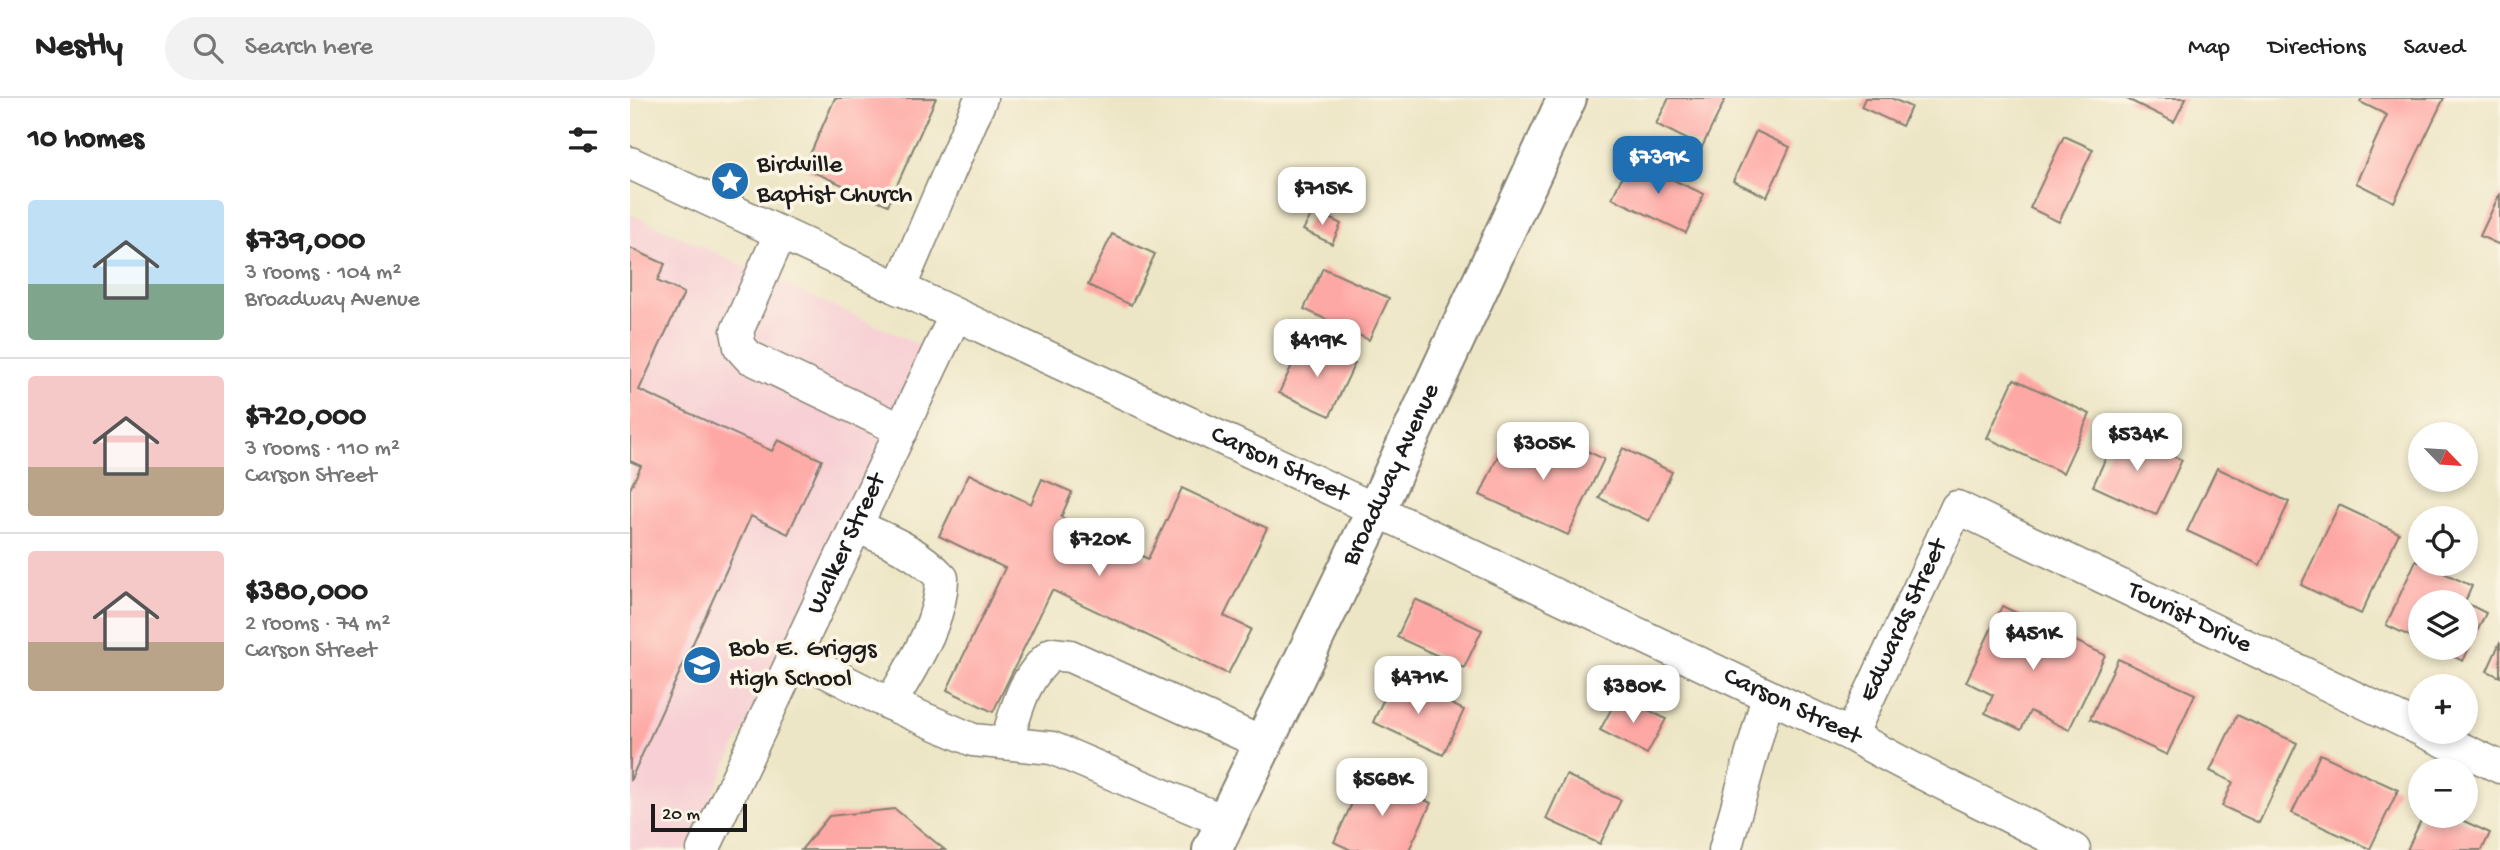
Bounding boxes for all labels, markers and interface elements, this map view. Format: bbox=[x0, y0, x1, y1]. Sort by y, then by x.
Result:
search box bbox=[165, 17, 655, 80]
text: Nestly bbox=[35, 29, 123, 67]
icon: search bbox=[189, 29, 227, 67]
text: Search here bbox=[245, 33, 373, 64]
text: Map bbox=[2188, 34, 2230, 63]
text: Directions bbox=[2268, 34, 2366, 63]
text: Saved bbox=[2404, 34, 2465, 63]
icon: filters bbox=[564, 121, 602, 159]
text: 10 homes bbox=[28, 123, 144, 158]
pin: $739K bbox=[1609, 136, 1707, 196]
text: $739K bbox=[1629, 145, 1687, 172]
place label: Birdville Baptist Church bbox=[756, 151, 912, 212]
place icon: Birdville Baptist Church bbox=[709, 160, 751, 202]
pin: $715K bbox=[1273, 167, 1371, 227]
text: $715K bbox=[1294, 176, 1350, 203]
text: $739,000 bbox=[245, 225, 365, 260]
icon: home bbox=[84, 228, 168, 312]
text: 3 rooms · 104 m² bbox=[245, 260, 401, 287]
text: Broadway Avenue bbox=[245, 287, 420, 314]
pin: $419K bbox=[1268, 320, 1366, 379]
text: $419K bbox=[1290, 328, 1344, 355]
street label: Broadway Avenue bbox=[1335, 378, 1448, 572]
text: $720,000 bbox=[245, 401, 366, 436]
icon: home bbox=[84, 404, 168, 488]
pin: $534K bbox=[2088, 414, 2186, 473]
street label: Carson Street bbox=[1205, 420, 1355, 511]
pin: $305K bbox=[1494, 422, 1592, 482]
text: $534K bbox=[2108, 422, 2166, 449]
north arrow bbox=[2408, 422, 2478, 492]
map controls bbox=[2408, 422, 2478, 828]
text: $305K bbox=[1513, 431, 1573, 458]
text: 3 rooms · 110 m² bbox=[245, 436, 400, 463]
text: Carson Street bbox=[245, 463, 377, 490]
street label: Walker Street bbox=[801, 467, 895, 620]
button: locate bbox=[2408, 506, 2478, 576]
pin: $720K bbox=[1050, 518, 1148, 578]
text: $720K bbox=[1069, 527, 1129, 554]
street label: Edwards Street bbox=[1853, 532, 1956, 707]
street label: Tourist Drive bbox=[2120, 575, 2257, 661]
text: $380,000 bbox=[245, 576, 368, 611]
icon: home bbox=[84, 579, 168, 663]
button: layers bbox=[2408, 590, 2478, 660]
text: 2 rooms · 74 m² bbox=[245, 611, 390, 638]
pin: $451K bbox=[1984, 612, 2082, 672]
text: $451K bbox=[2005, 621, 2061, 648]
place label: Bob E. Griggs High School bbox=[728, 635, 878, 696]
text: Carson Street bbox=[245, 638, 377, 665]
school or university icon: Bob E. Griggs High School bbox=[681, 644, 723, 686]
pin: $471K bbox=[1369, 656, 1467, 716]
street label: Carson Street bbox=[1718, 661, 1869, 754]
text: $471K bbox=[1390, 665, 1446, 692]
pin: $380K bbox=[1584, 666, 1682, 725]
text: $380K bbox=[1603, 674, 1663, 701]
button: + bbox=[2408, 674, 2478, 744]
pin: $568K bbox=[1333, 758, 1431, 818]
button: − bbox=[2408, 758, 2478, 828]
text: $568K bbox=[1352, 767, 1412, 794]
scale bar bbox=[651, 801, 747, 833]
text: 20 m bbox=[662, 804, 700, 827]

